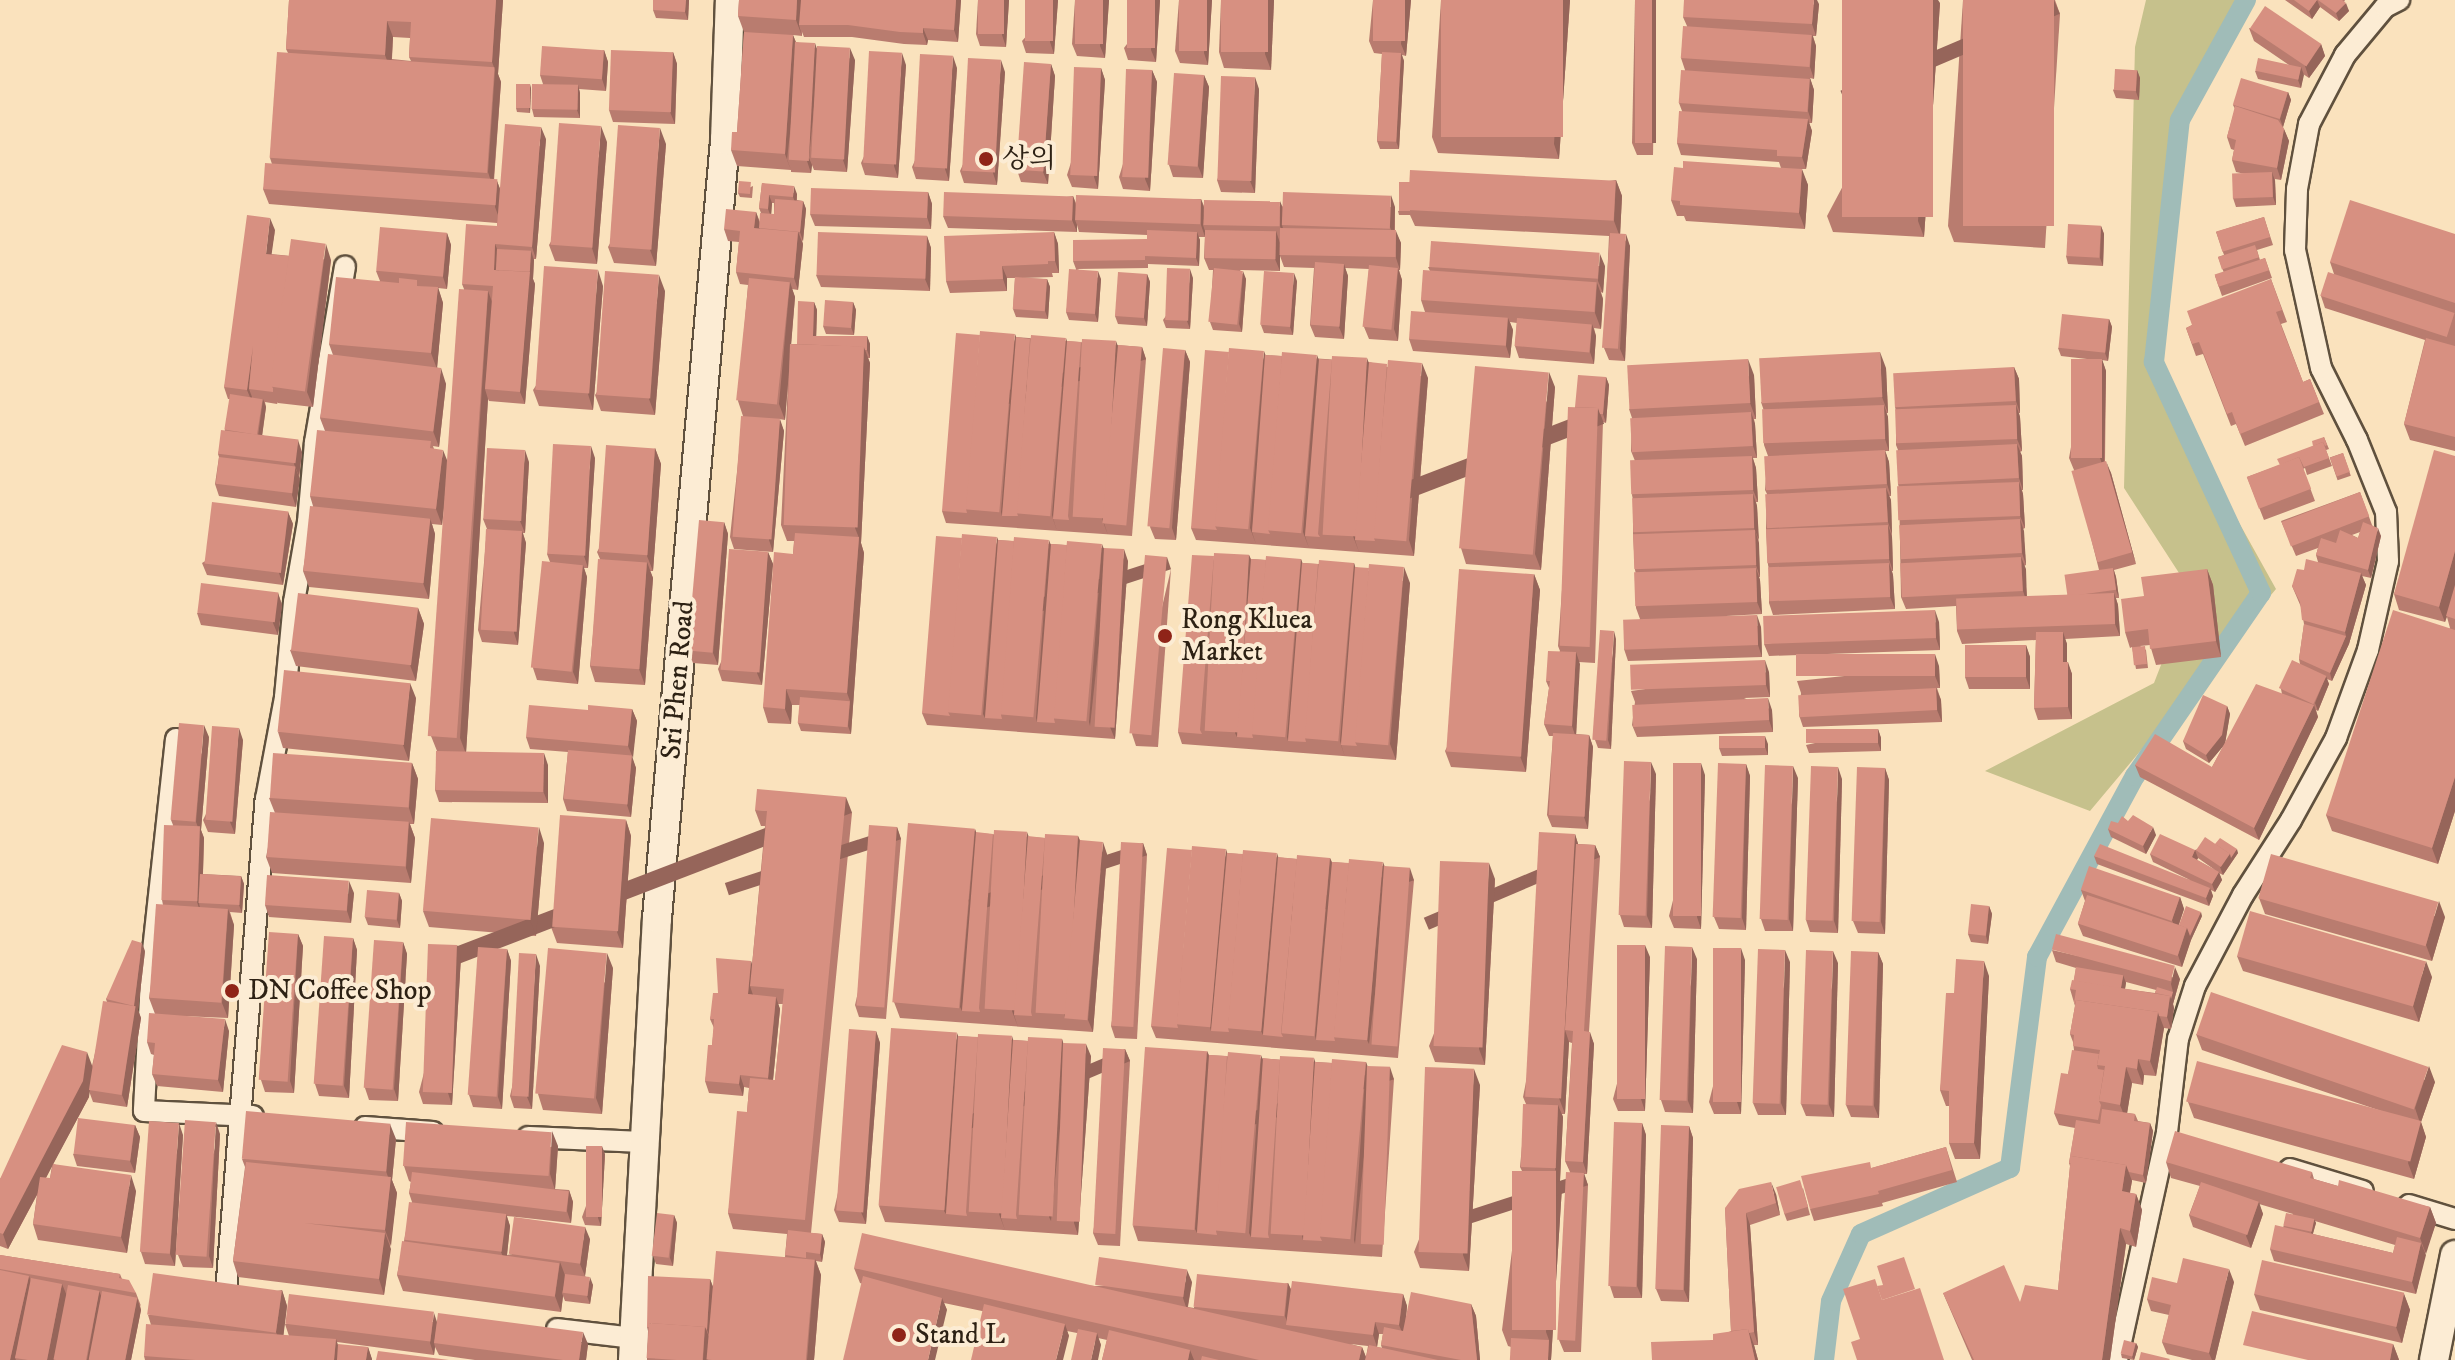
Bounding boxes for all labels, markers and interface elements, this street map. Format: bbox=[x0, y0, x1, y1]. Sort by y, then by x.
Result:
place label: 상의 bbox=[1002, 142, 1056, 176]
marker: 상의 bbox=[977, 150, 995, 168]
street label: Sri Phen Road bbox=[654, 599, 702, 761]
place label: Rong Kluea Market bbox=[1181, 603, 1312, 669]
marker: Rong Kluea Market bbox=[1156, 627, 1174, 645]
place label: DN Coffee Shop bbox=[248, 974, 431, 1008]
marker: DN Coffee Shop bbox=[223, 982, 241, 1000]
place label: Stand L bbox=[915, 1318, 1005, 1352]
marker: Stand L bbox=[890, 1326, 908, 1344]

